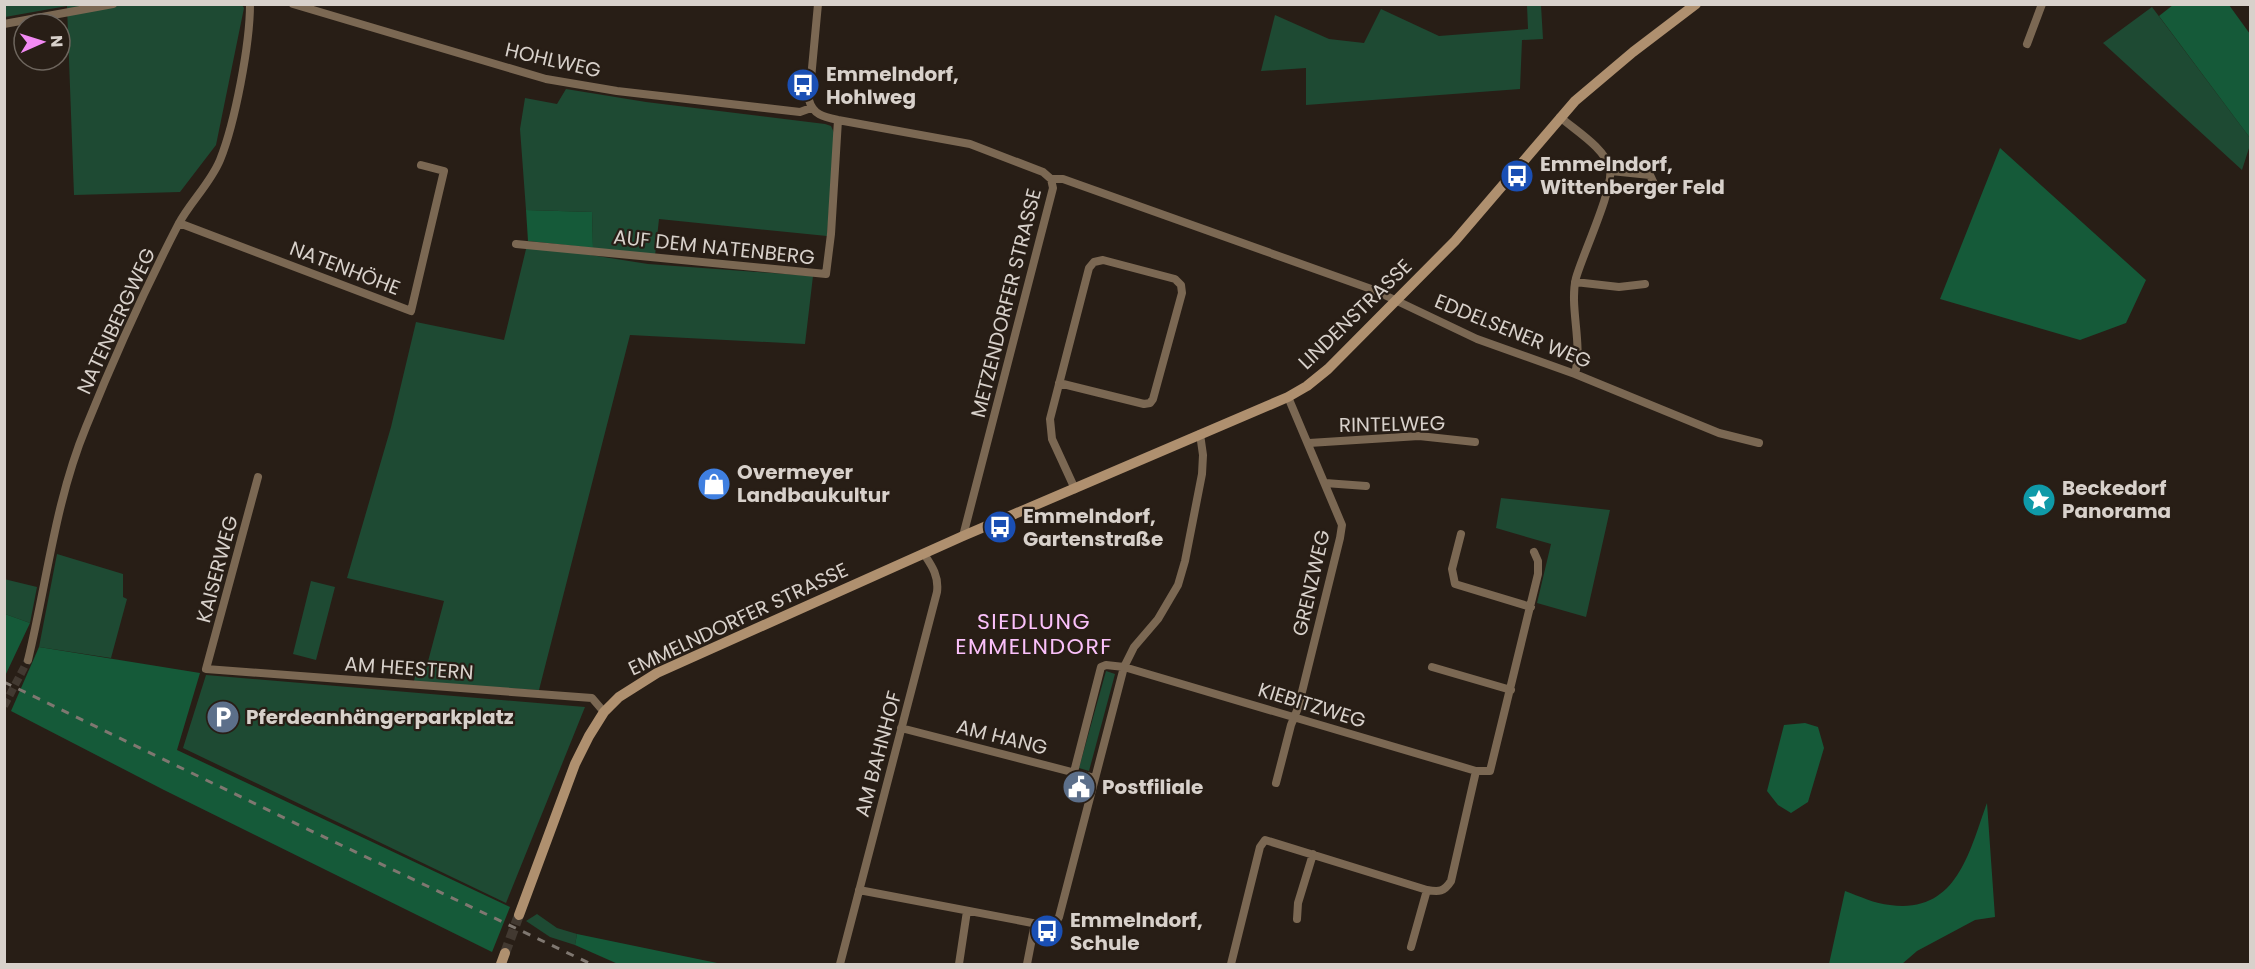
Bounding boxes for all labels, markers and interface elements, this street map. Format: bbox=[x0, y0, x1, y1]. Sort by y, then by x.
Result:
north arrow bbox=[12, 12, 72, 72]
text: N bbox=[45, 35, 68, 48]
street label: HOHLWEG bbox=[502, 35, 604, 85]
place label: Emmelndorf, Hohlweg bbox=[826, 60, 959, 111]
bus stop icon: Emmelndorf, Hohlweg bbox=[785, 67, 821, 103]
place label: Emmelndorf, Wittenberger Feld bbox=[1540, 150, 1725, 201]
bus stop icon: Emmelndorf, Wittenberger Feld bbox=[1499, 158, 1535, 194]
street label: METZENDORFER STRASSE bbox=[964, 185, 1048, 421]
street label: AUF DEM NATENBERG bbox=[612, 223, 816, 271]
street label: NATENHÖHE bbox=[286, 234, 404, 302]
street label: NATENBERGWEG bbox=[70, 243, 162, 399]
street label: LINDENSTRASSE bbox=[1292, 253, 1418, 375]
street label: EDDELSENER WEG bbox=[1431, 287, 1595, 375]
street label: RINTELWEG bbox=[1339, 409, 1445, 439]
place label: Overmeyer Landbaukultur bbox=[737, 458, 890, 509]
shop icon: Overmeyer Landbaukultur bbox=[696, 466, 732, 502]
place label: Beckedorf Panorama bbox=[2062, 474, 2171, 525]
place icon: Beckedorf Panorama bbox=[2021, 482, 2057, 518]
place label: Emmelndorf, Gartenstraße bbox=[1023, 502, 1163, 553]
bus stop icon: Emmelndorf, Gartenstraße bbox=[982, 509, 1018, 545]
street label: KAISERWEG bbox=[189, 512, 245, 626]
street label: GRENZWEG bbox=[1285, 527, 1337, 639]
street label: EMMELNDORFER STRASSE bbox=[624, 556, 852, 682]
district label: SIEDLUNG EMMELNDORF bbox=[955, 606, 1113, 662]
street label: AM HEESTERN bbox=[343, 650, 475, 686]
street label: KIEBITZWEG bbox=[1255, 675, 1369, 735]
street label: AM BAHNHOF bbox=[848, 688, 908, 820]
parking icon: Pferdeanhängerparkplatz bbox=[205, 699, 241, 735]
place label: Pferdeanhängerparkplatz bbox=[246, 703, 514, 731]
street label: AM HANG bbox=[954, 712, 1050, 762]
public building icon: Postfiliale bbox=[1061, 769, 1097, 805]
place label: Postfiliale bbox=[1102, 773, 1203, 801]
place label: Emmelndorf, Schule bbox=[1070, 906, 1203, 957]
bus stop icon: Emmelndorf, Schule bbox=[1029, 913, 1065, 949]

